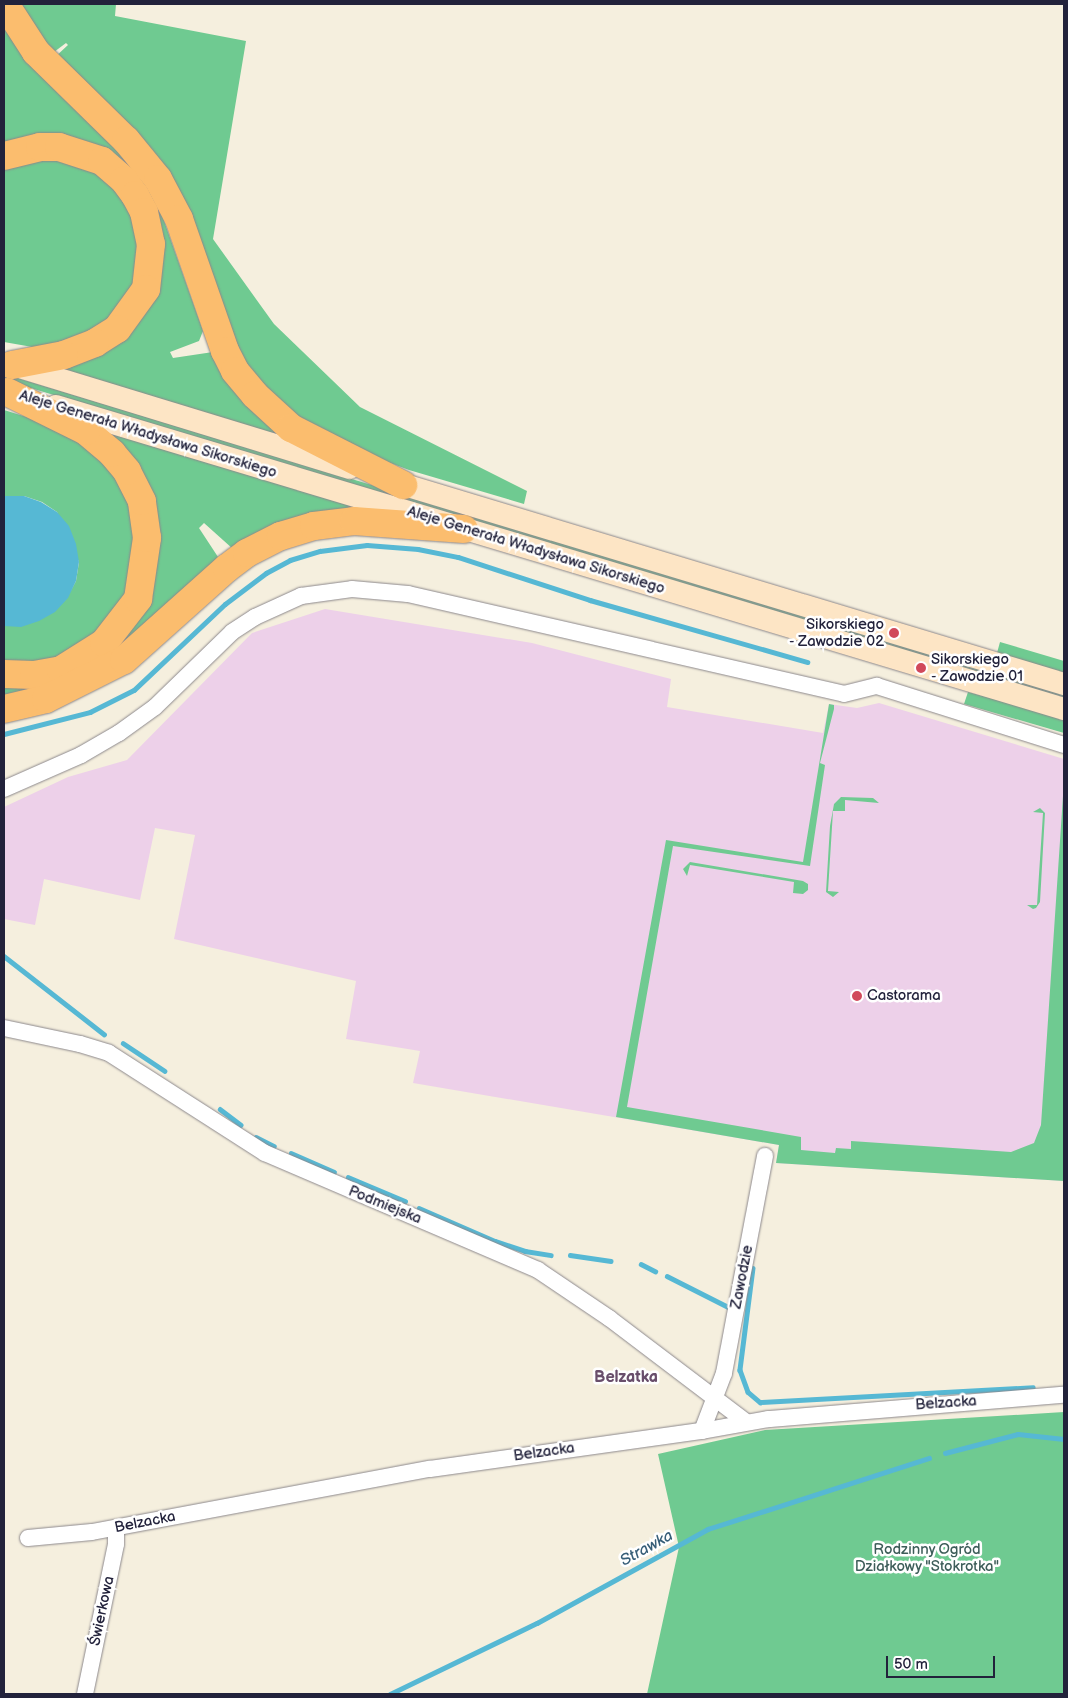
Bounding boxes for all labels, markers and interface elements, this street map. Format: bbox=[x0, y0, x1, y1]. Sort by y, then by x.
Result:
street label: Aleje Generała Władysława Sikorskiego bbox=[17, 386, 279, 482]
street label: Aleje Generała Władysława Sikorskiego bbox=[405, 502, 667, 598]
place label: Sikorskiego - Zawodzie 02 bbox=[788, 615, 884, 650]
marker: Sikorskiego - Zawodzie 02 bbox=[888, 627, 900, 639]
place label: Sikorskiego - Zawodzie 01 bbox=[931, 650, 1024, 685]
marker: Sikorskiego - Zawodzie 01 bbox=[915, 662, 927, 674]
place label: Castorama bbox=[867, 987, 941, 1005]
marker: Castorama bbox=[851, 990, 863, 1002]
street label: Podmiejska bbox=[346, 1182, 424, 1228]
street label: Zawodzie bbox=[727, 1244, 757, 1310]
district label: Belzatka bbox=[594, 1368, 658, 1388]
street label: Belzacka bbox=[915, 1392, 977, 1414]
street label: Belzacka bbox=[512, 1439, 576, 1465]
street label: Belzacka bbox=[113, 1507, 177, 1537]
water label: Strawka bbox=[617, 1527, 677, 1571]
park label: Rodzinny Ogród Działkowy "Stokrotka" bbox=[854, 1540, 1000, 1575]
street label: Świerkowa bbox=[86, 1574, 118, 1648]
scale bar bbox=[888, 1646, 997, 1678]
text: 50 m bbox=[894, 1655, 928, 1674]

